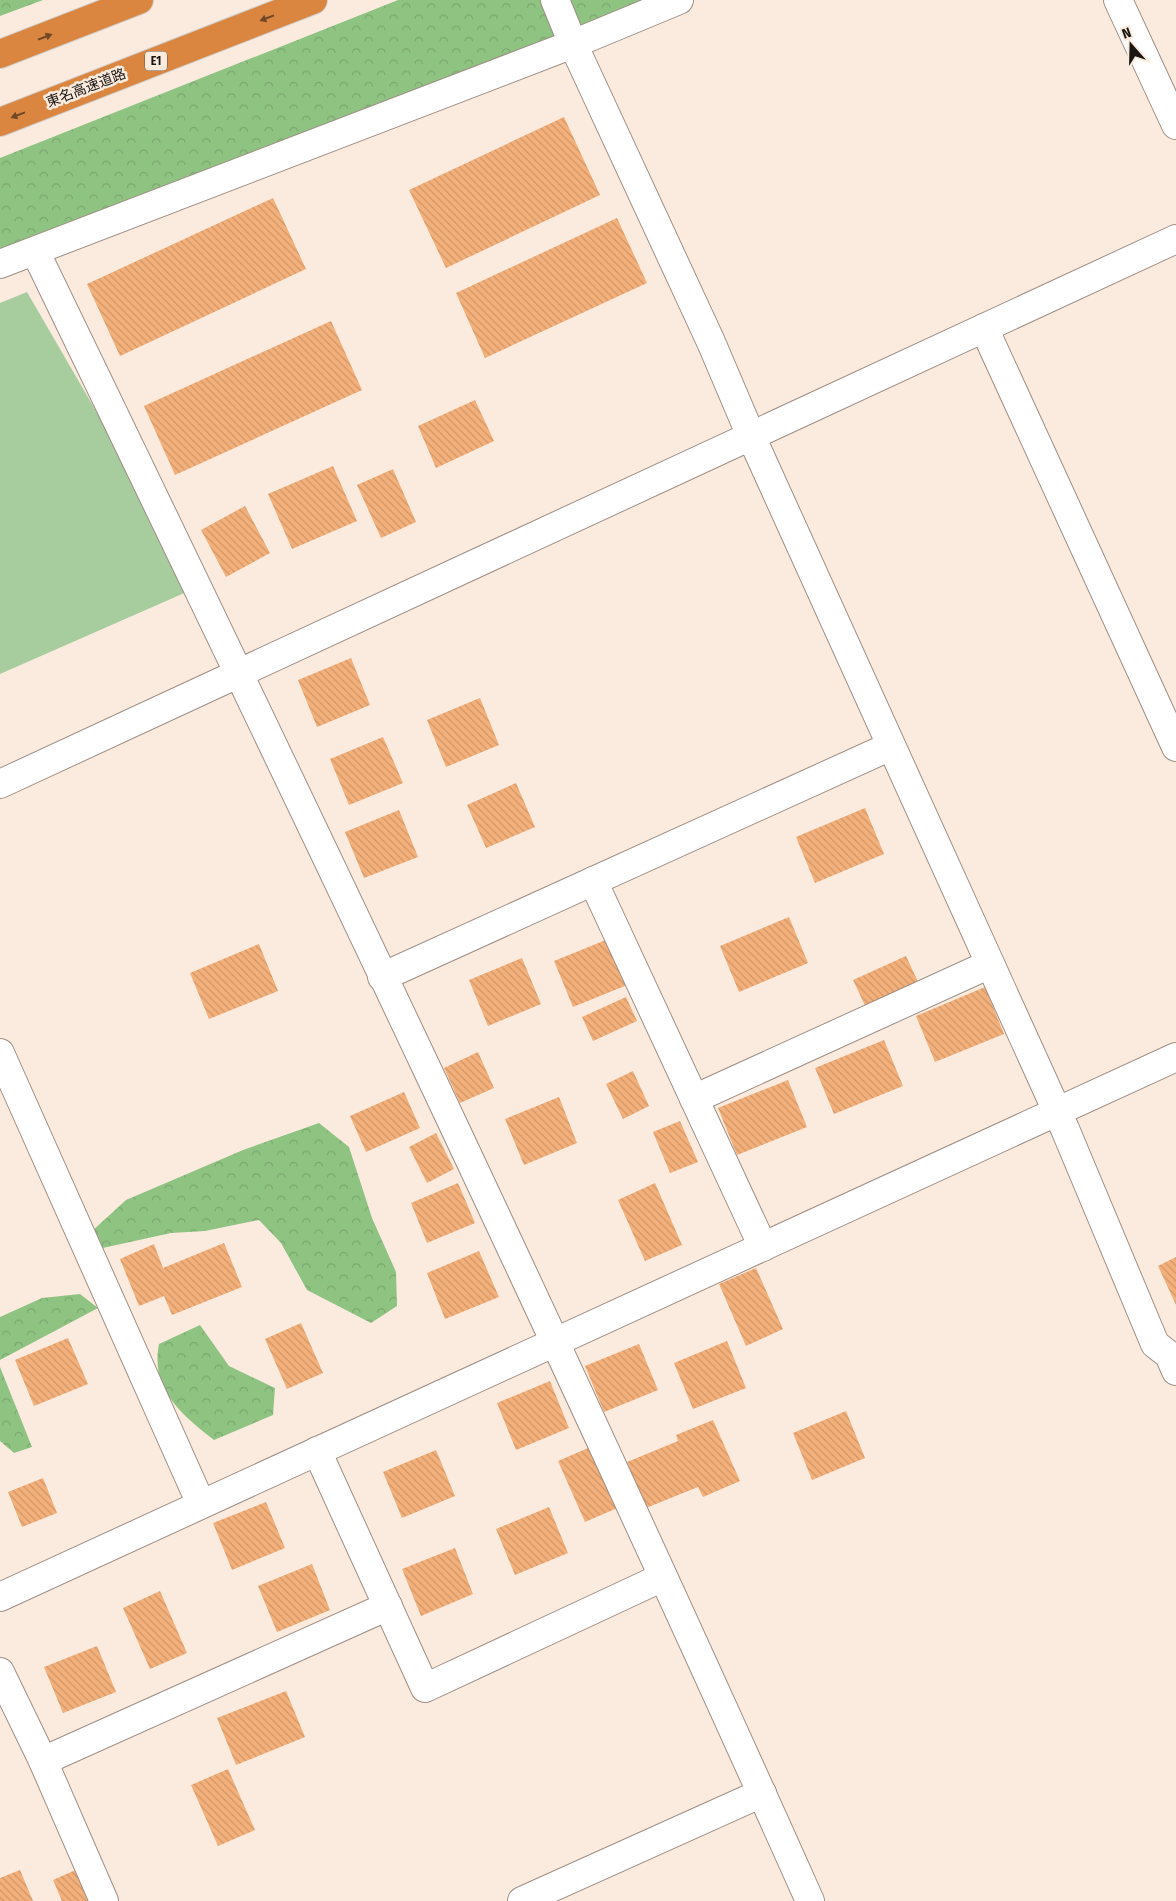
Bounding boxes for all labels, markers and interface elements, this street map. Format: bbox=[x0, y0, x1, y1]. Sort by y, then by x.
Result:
one-way arrow bbox=[259, 14, 274, 22]
north arrow bbox=[1106, 20, 1156, 70]
text: N bbox=[1120, 24, 1134, 43]
one-way arrow bbox=[38, 32, 53, 40]
road number: E1 bbox=[145, 51, 167, 70]
street label: 東名高速道路 bbox=[44, 65, 128, 111]
one-way arrow bbox=[10, 111, 25, 119]

